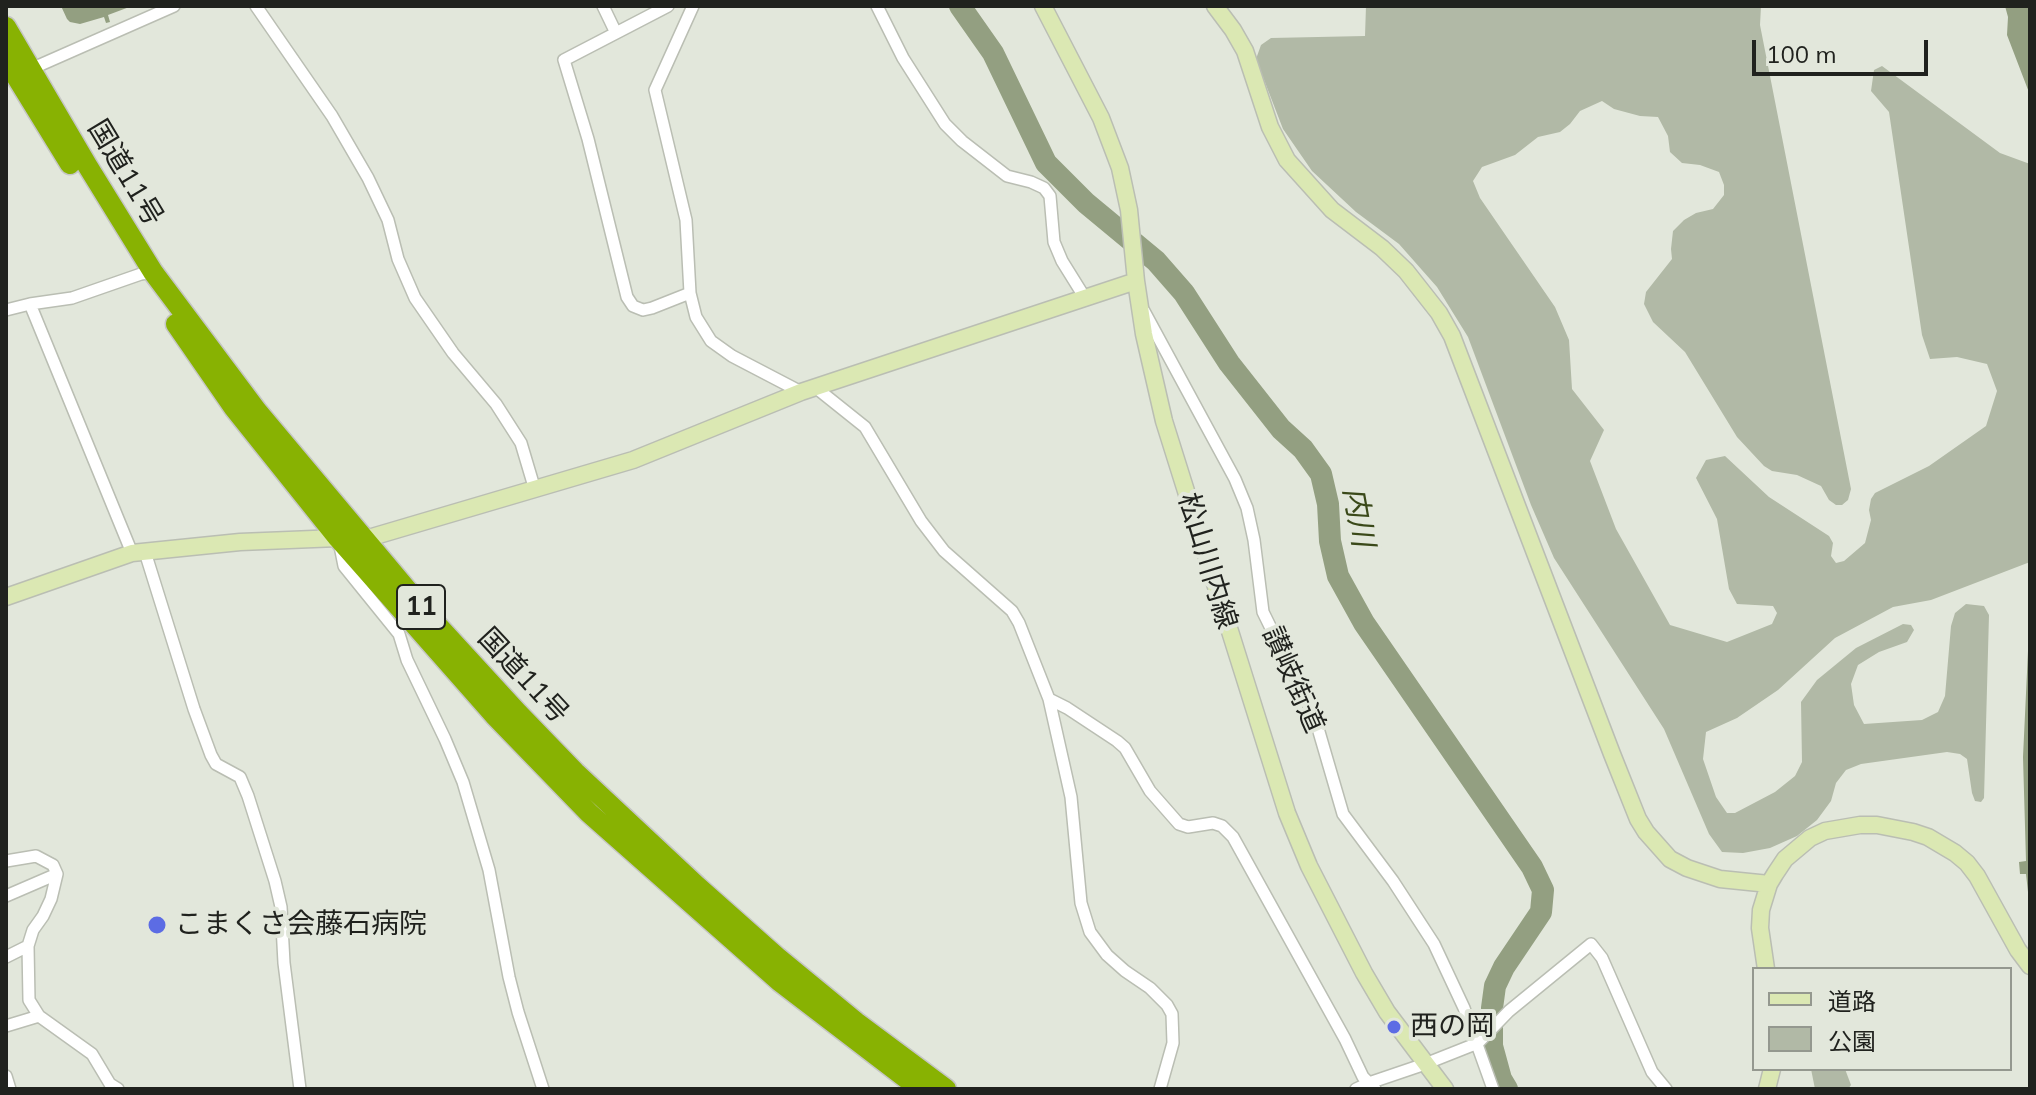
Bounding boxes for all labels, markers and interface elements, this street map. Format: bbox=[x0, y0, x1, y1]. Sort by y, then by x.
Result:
scale bar bbox=[1756, 24, 1932, 74]
text: 100 m bbox=[1766, 39, 1837, 69]
street label: 国道11号 bbox=[80, 114, 170, 232]
water label: 内川 bbox=[1335, 484, 1381, 550]
street label: 松山川内線 bbox=[1170, 489, 1244, 633]
road number: 11 bbox=[397, 585, 445, 629]
street label: 国道11号 bbox=[471, 622, 575, 730]
street label: 讃岐街道 bbox=[1255, 622, 1331, 738]
place label: こまくさ会藤石病院 bbox=[175, 908, 427, 942]
marker: こまくさ会藤石病院 bbox=[146, 914, 168, 936]
legend bbox=[1752, 967, 2012, 1071]
text: 道路 bbox=[1828, 986, 1876, 1016]
place label: 西の岡 bbox=[1410, 1010, 1494, 1044]
marker: 西の岡 bbox=[1385, 1018, 1403, 1036]
text: 公園 bbox=[1828, 1026, 1876, 1056]

